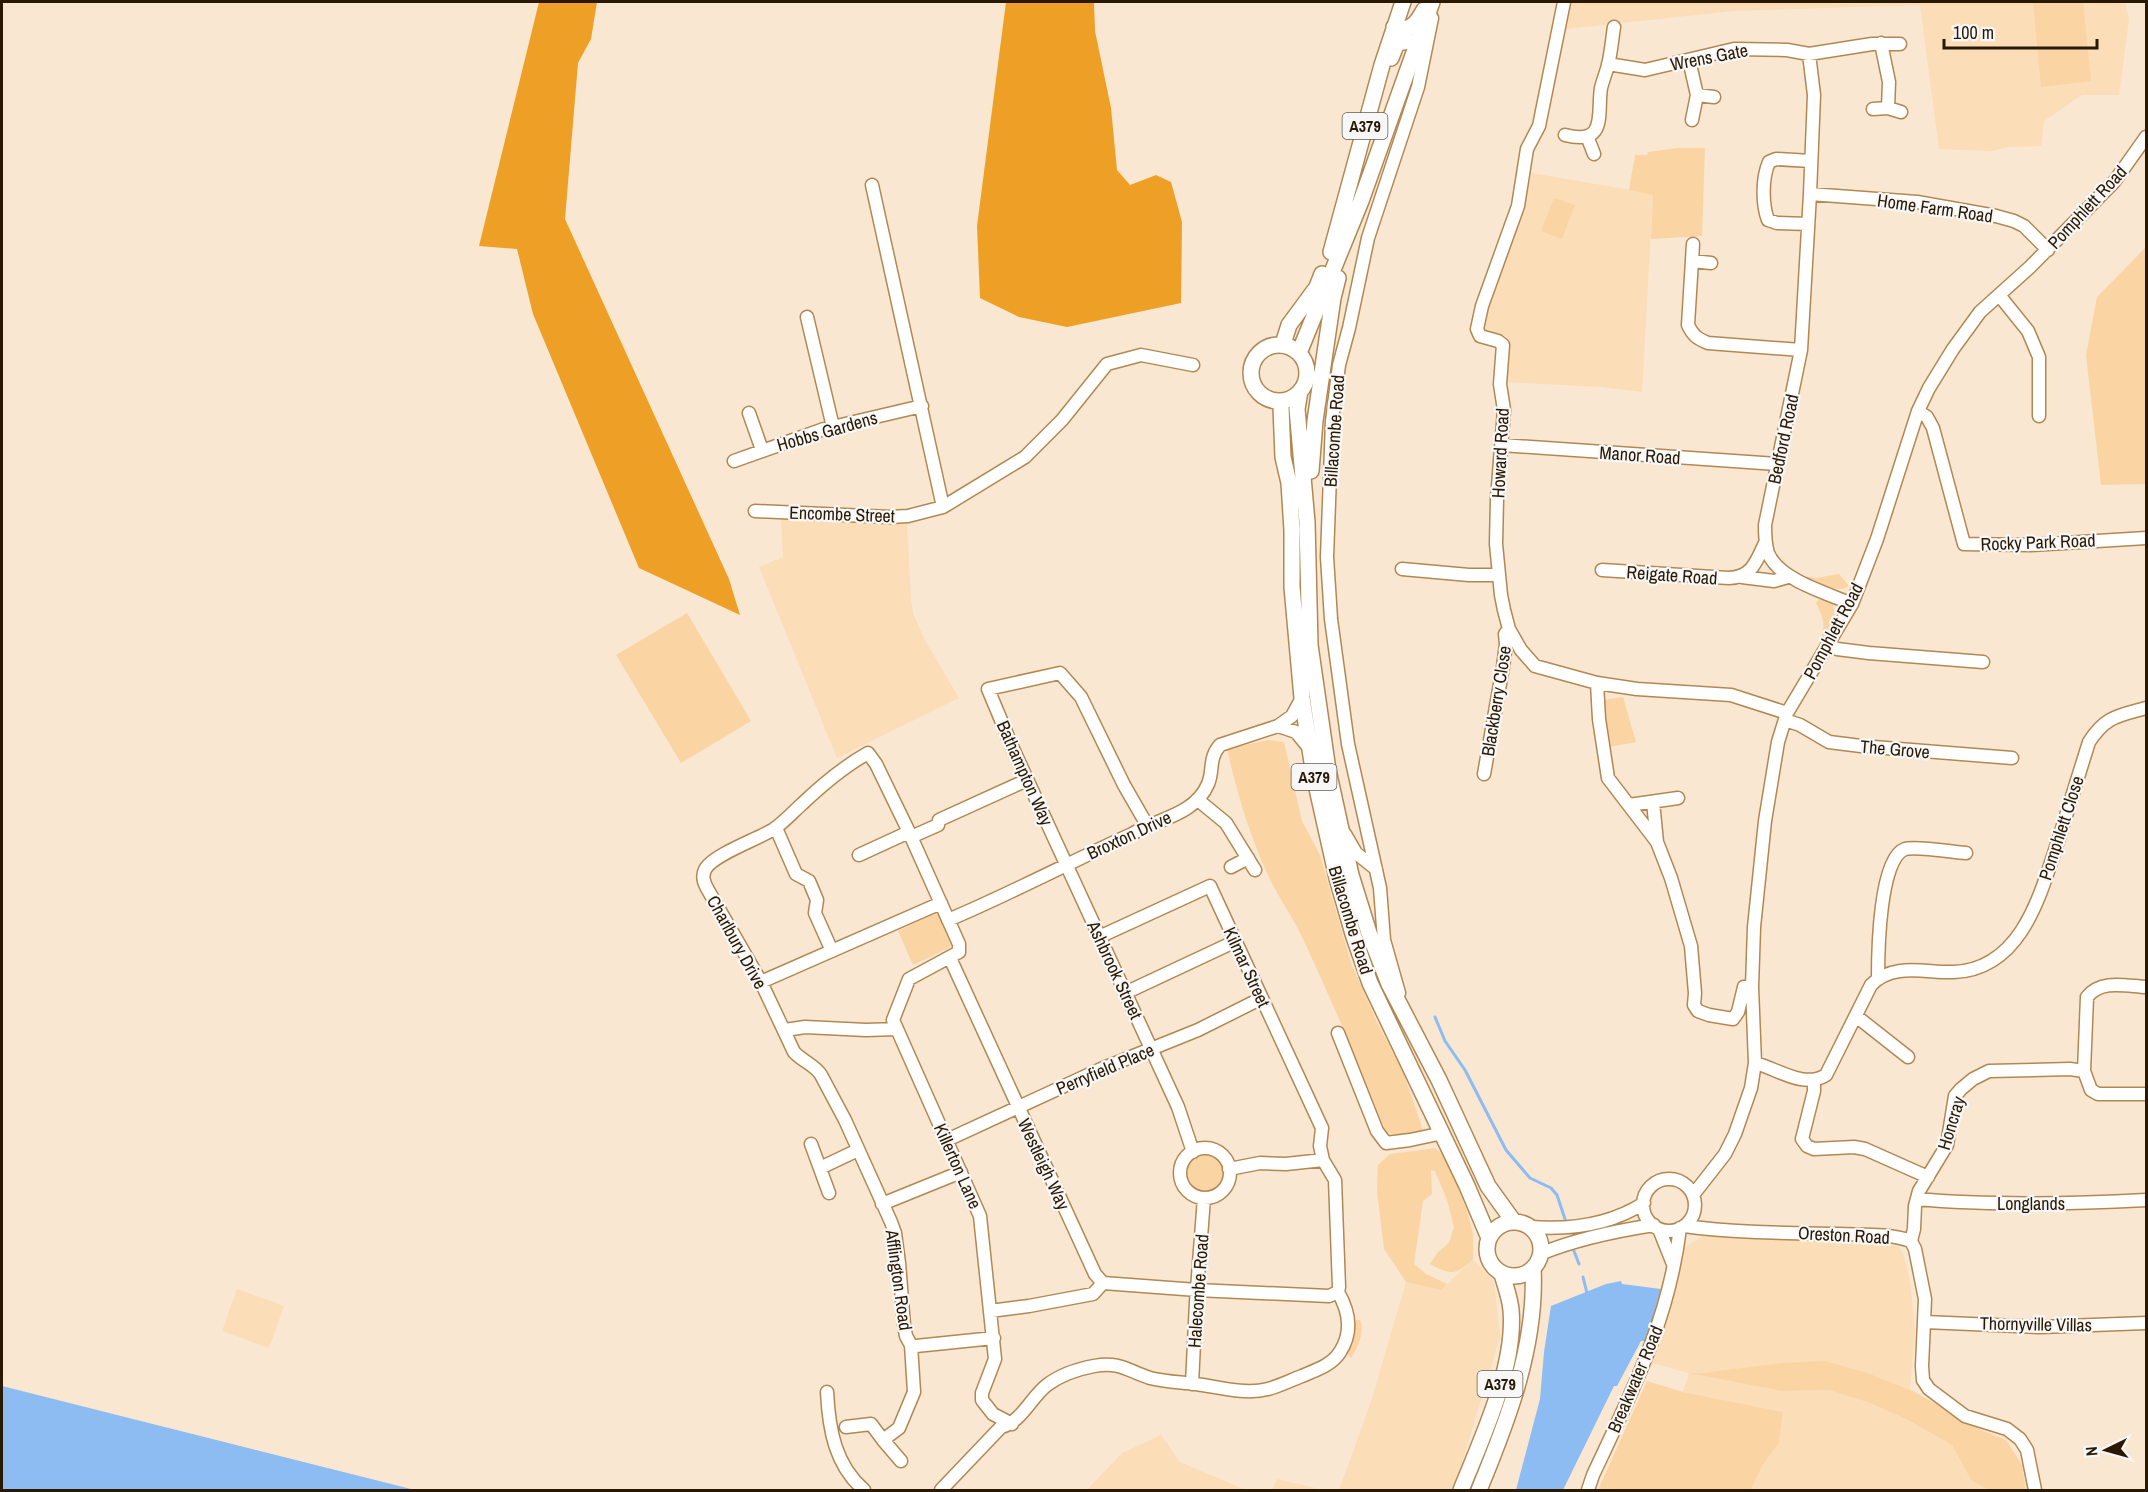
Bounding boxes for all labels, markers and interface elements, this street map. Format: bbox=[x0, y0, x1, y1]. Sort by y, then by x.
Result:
scale bar bbox=[1944, 12, 2097, 50]
text: 100 m bbox=[1953, 20, 1994, 45]
street label: Wrens Gate bbox=[1668, 37, 1750, 77]
road number: A379 bbox=[1342, 113, 1388, 139]
street label: Pomphlett Road bbox=[2042, 160, 2132, 254]
street label: Home Farm Road bbox=[1876, 188, 1994, 228]
street label: Billacombe Road bbox=[1318, 374, 1350, 488]
street label: Bedford Road bbox=[1761, 392, 1805, 486]
street label: Hobbs Gardens bbox=[774, 405, 880, 457]
street label: Howard Road bbox=[1485, 407, 1515, 499]
street label: Manor Road bbox=[1599, 440, 1681, 470]
street label: Encombe Street bbox=[789, 500, 895, 528]
street label: Rocky Park Road bbox=[1980, 528, 2096, 556]
street label: Reigate Road bbox=[1626, 559, 1718, 591]
street label: Pomphlett Road bbox=[1797, 578, 1869, 684]
street label: Blackberry Close bbox=[1475, 644, 1517, 758]
street label: Bathampton Way bbox=[991, 716, 1060, 830]
street label: The Grove bbox=[1859, 734, 1931, 764]
road number: A379 bbox=[1292, 764, 1336, 790]
street label: Pomphlett Close bbox=[2032, 773, 2090, 883]
street label: Broxton Drive bbox=[1083, 805, 1175, 865]
street label: Billacombe Road bbox=[1323, 863, 1379, 977]
street label: Charlbury Drive bbox=[701, 891, 773, 993]
street label: Ashbrook Street bbox=[1081, 916, 1149, 1023]
street label: Kilmar Street bbox=[1217, 923, 1277, 1011]
street label: Perryfield Place bbox=[1052, 1037, 1158, 1101]
street label: Honcray bbox=[1931, 1092, 1971, 1153]
street label: Westleigh Way bbox=[1012, 1114, 1076, 1214]
street label: Killerton Lane bbox=[928, 1119, 988, 1213]
street label: Longlands bbox=[1997, 1191, 2065, 1216]
street label: Oreston Road bbox=[1797, 1220, 1891, 1250]
street label: Afflington Road bbox=[879, 1227, 918, 1332]
street label: Halecombe Road bbox=[1182, 1233, 1214, 1349]
street label: Thornyville Villas bbox=[1980, 1311, 2092, 1337]
street label: Breakwater Road bbox=[1601, 1322, 1669, 1436]
road number: A379 bbox=[1478, 1371, 1522, 1397]
north arrow bbox=[2076, 1420, 2136, 1480]
text: N bbox=[2080, 1446, 2102, 1457]

